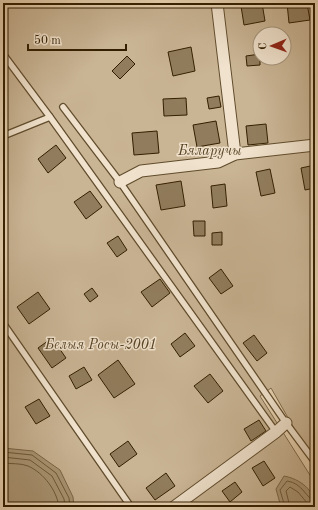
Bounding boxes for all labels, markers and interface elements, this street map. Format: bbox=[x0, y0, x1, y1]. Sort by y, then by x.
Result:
scale bar bbox=[28, 26, 126, 52]
north arrow bbox=[252, 26, 292, 66]
text: 50 m bbox=[34, 34, 61, 47]
text: С bbox=[258, 42, 269, 50]
park label: Бяларучы bbox=[177, 144, 242, 159]
park label: Белыя Росы-2001 bbox=[44, 338, 157, 352]

